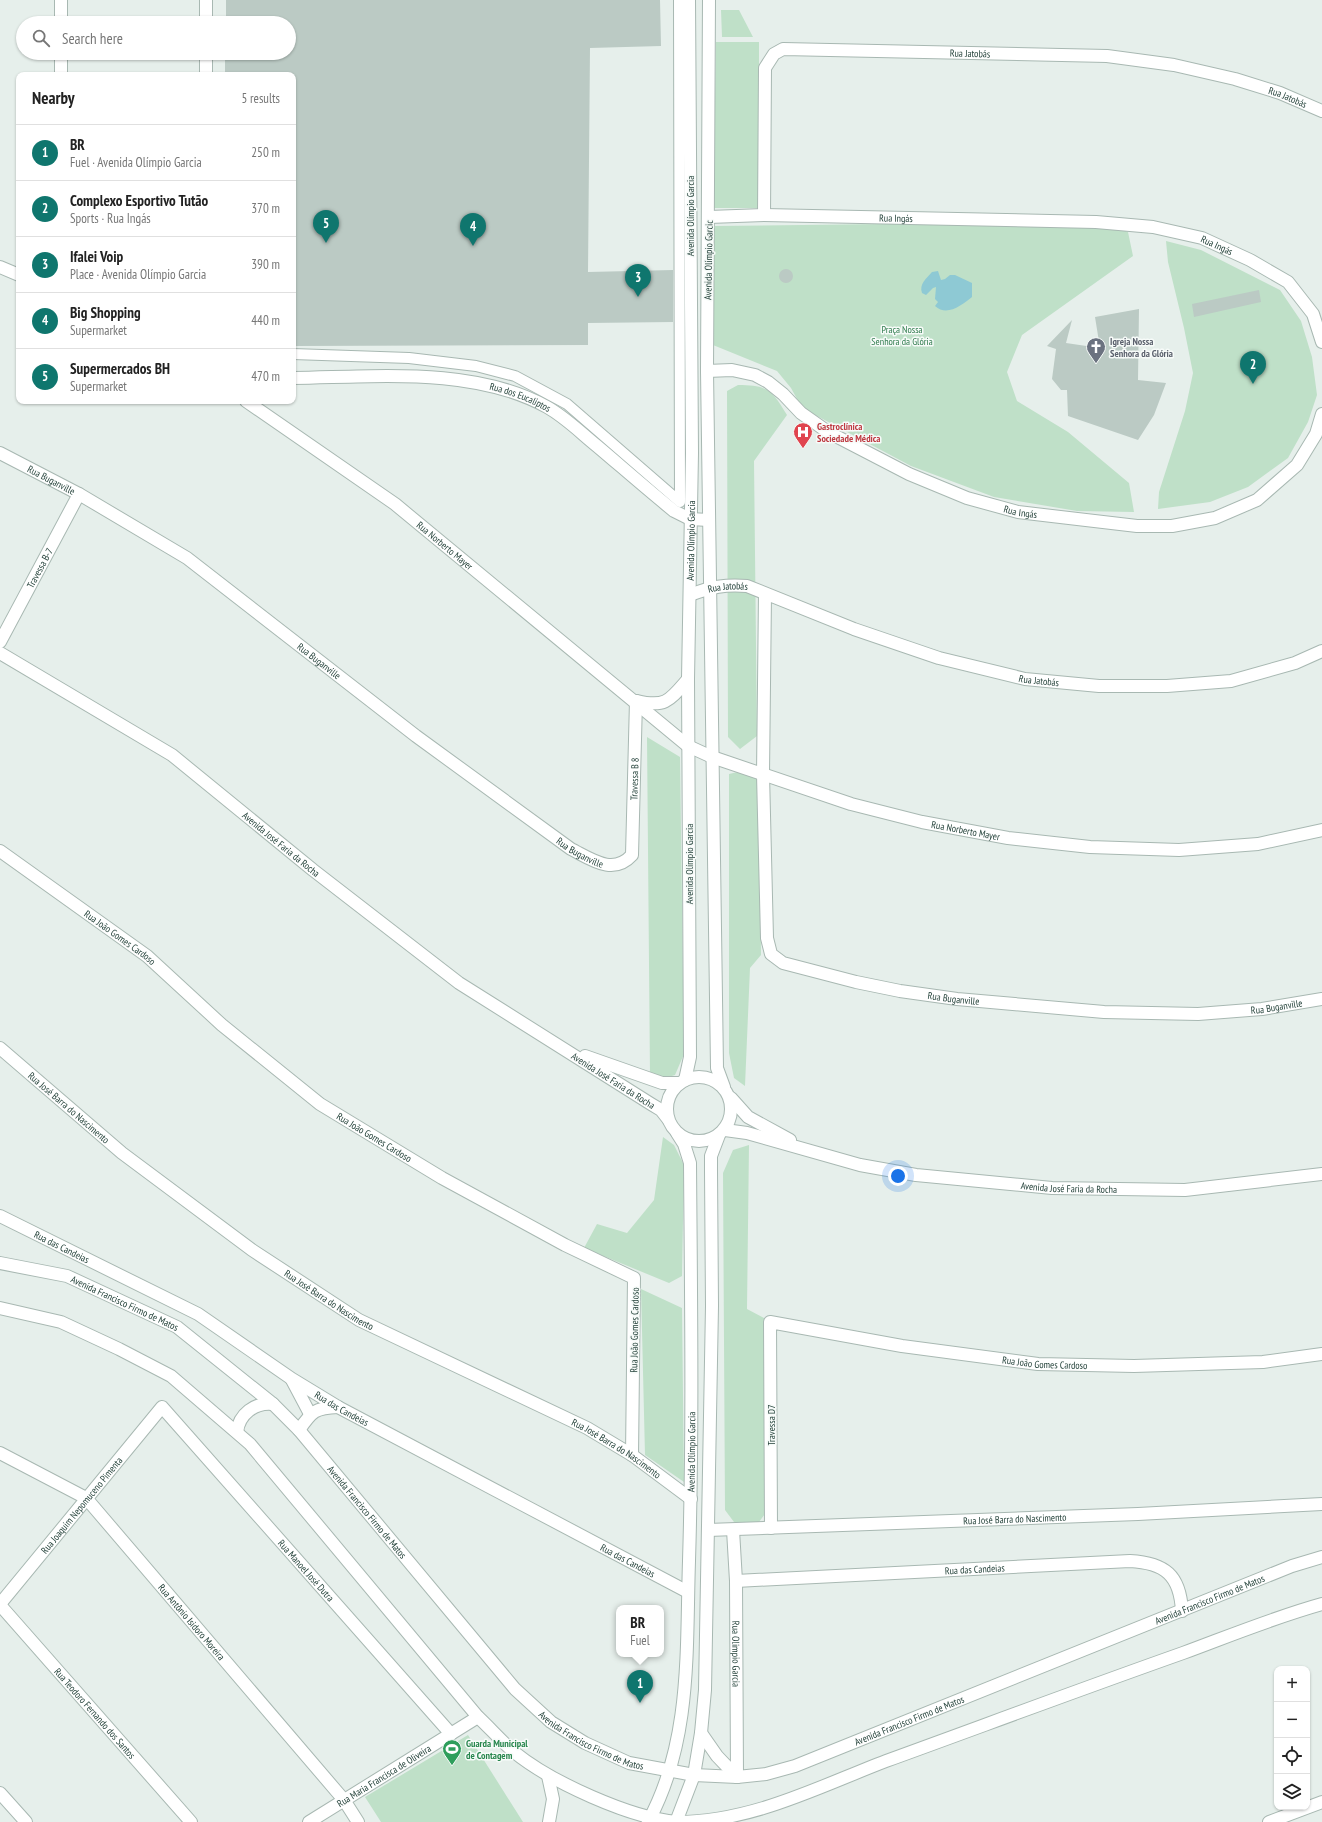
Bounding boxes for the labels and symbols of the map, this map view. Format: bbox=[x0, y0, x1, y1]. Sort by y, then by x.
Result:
street label: Rua Jatobás bbox=[950, 47, 991, 60]
street label: Rua Jatobás bbox=[1267, 84, 1309, 111]
street label: Avenida Olímpio Garcia bbox=[684, 176, 697, 256]
pin: 5 bbox=[313, 210, 339, 243]
street label: Rua Ingás bbox=[879, 211, 914, 225]
pin: 4 bbox=[460, 213, 486, 246]
street label: Avenida Olímpio Garcic bbox=[701, 220, 716, 300]
street label: Rua Ingás bbox=[1199, 232, 1235, 258]
pin: 3 bbox=[625, 264, 651, 297]
park label: Praça Nossa Senhora da Glória bbox=[871, 323, 933, 348]
place label: Igreja Nossa Senhora da Glória bbox=[1110, 335, 1173, 360]
church icon: Igreja Nossa Senhora da Glória bbox=[1085, 336, 1107, 364]
pin: 2 bbox=[1240, 351, 1266, 384]
street label: Rua dos Eucaliptos bbox=[488, 380, 554, 415]
place label: Gastroclínica Sociedade Médica bbox=[817, 420, 880, 445]
hospital icon: Gastroclínica Sociedade Médica bbox=[792, 421, 814, 449]
street label: Rua Buganville bbox=[25, 462, 77, 498]
street label: Avenida Olímpio Garcia bbox=[684, 500, 698, 581]
street label: Rua Ingás bbox=[1002, 502, 1038, 521]
street label: Rua Norberto Mayer bbox=[414, 519, 476, 573]
street label: Travessa B-7 bbox=[24, 546, 56, 590]
street label: Rua Jatobás bbox=[706, 579, 749, 596]
street label: Rua Buganville bbox=[294, 640, 343, 682]
street label: Rua Jatobás bbox=[1017, 672, 1060, 689]
street label: Travessa B 8 bbox=[627, 757, 642, 800]
street label: Avenida José Faria da Rocha bbox=[240, 809, 322, 880]
street label: Rua Norberto Mayer bbox=[930, 818, 1001, 843]
street label: Avenida Olímpio Garcia bbox=[683, 824, 696, 904]
street label: Rua Buganville bbox=[554, 835, 605, 871]
street label: Rua João Gomes Cardoso bbox=[82, 907, 158, 968]
street label: Rua Buganville bbox=[927, 989, 980, 1008]
street label: Rua Buganville bbox=[1250, 996, 1303, 1017]
street label: Avenida José Faria da Rocha bbox=[569, 1050, 657, 1112]
street label: Rua José Barra do Nascimento bbox=[25, 1069, 112, 1146]
street label: Rua João Gomes Cardoso bbox=[334, 1110, 414, 1165]
your location bbox=[888, 1166, 908, 1186]
street label: Avenida José Faria da Rocha bbox=[1020, 1179, 1117, 1196]
street label: Rua das Candeias bbox=[32, 1228, 92, 1266]
street label: Rua José Barra do Nascimento bbox=[282, 1267, 376, 1333]
street label: Avenida Francisco Firmo de Matos bbox=[69, 1273, 181, 1334]
street label: Rua João Gomes Cardoso bbox=[627, 1287, 642, 1373]
street label: Rua João Gomes Cardoso bbox=[1001, 1353, 1088, 1372]
street label: Rua das Candeias bbox=[312, 1388, 371, 1429]
street label: Travessa D7 bbox=[765, 1405, 778, 1446]
street label: Avenida Olímpio Garcia bbox=[685, 1412, 698, 1492]
street label: Rua José Barra do Nascimento bbox=[570, 1416, 664, 1481]
street label: Rua Joaquim Nepomuceno Pimenta bbox=[38, 1454, 125, 1556]
street label: Avenida Francisco Firmo de Matos bbox=[324, 1463, 410, 1562]
street label: Rua José Barra do Nascimento bbox=[963, 1511, 1067, 1528]
street label: Rua Manoel José Dutra bbox=[275, 1537, 337, 1604]
street label: Rua das Candeias bbox=[598, 1541, 658, 1581]
street label: Rua das Candeias bbox=[944, 1561, 1006, 1577]
street label: Avenida Francisco Firmo de Matos bbox=[1153, 1572, 1267, 1628]
street label: Rua Antônio Isidoro Moreira bbox=[155, 1581, 228, 1663]
street label: Rua Olimpio Garcia bbox=[729, 1621, 743, 1687]
street label: Rua Teodoro Fernando dos Santos bbox=[51, 1665, 139, 1762]
pin: 1 bbox=[627, 1670, 653, 1703]
street label: Avenida Francisco Firmo de Matos bbox=[852, 1692, 967, 1748]
street label: Avenida Francisco Firmo de Matos bbox=[536, 1708, 645, 1773]
place label: Guarda Municipal de Contagem bbox=[466, 1737, 528, 1762]
sports icon: Guarda Municipal de Contagem bbox=[441, 1738, 463, 1766]
street label: Rua Maria Francisca de Oliveira bbox=[335, 1742, 433, 1810]

